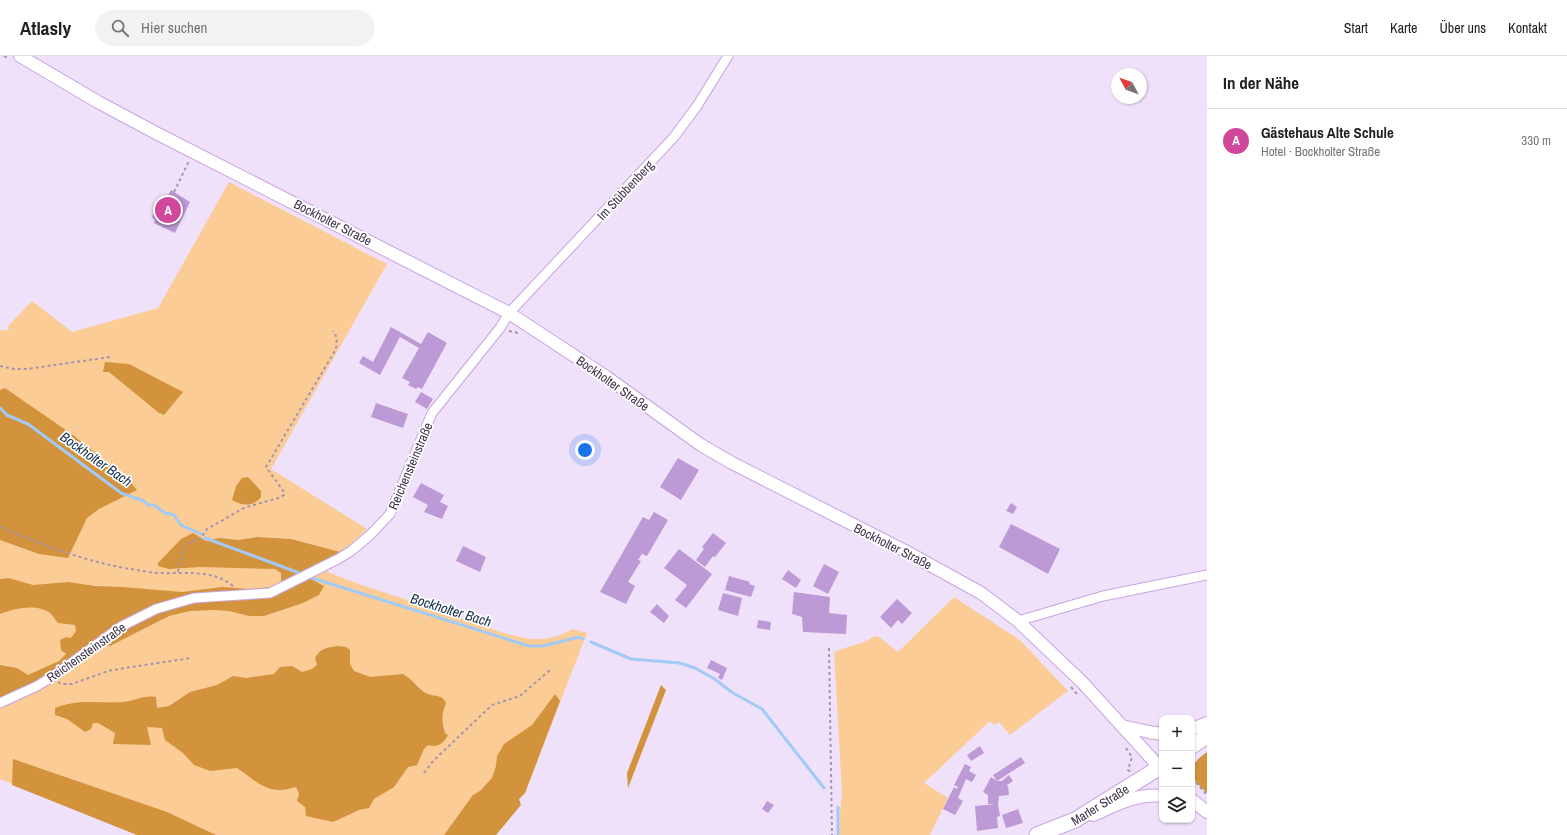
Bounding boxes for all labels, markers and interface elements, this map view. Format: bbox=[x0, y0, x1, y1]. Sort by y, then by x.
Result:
search box bbox=[95, 10, 375, 46]
text: Atlasly bbox=[20, 15, 71, 41]
icon: search bbox=[109, 17, 131, 39]
text: Hier suchen bbox=[141, 17, 207, 38]
text: Start bbox=[1344, 19, 1368, 37]
text: Karte bbox=[1390, 19, 1417, 37]
text: Über uns bbox=[1439, 19, 1486, 37]
text: Kontakt bbox=[1508, 19, 1547, 37]
north arrow bbox=[1111, 68, 1147, 104]
text: In der Nähe bbox=[1223, 71, 1299, 94]
text: Gästehaus Alte Schule bbox=[1261, 122, 1394, 143]
text: A bbox=[1232, 132, 1240, 149]
text: 330 m bbox=[1521, 132, 1551, 149]
text: Hotel · Bockholter Straße bbox=[1261, 143, 1380, 160]
street label: Im Stübbenberg bbox=[593, 157, 657, 224]
pin: A bbox=[155, 195, 181, 225]
street label: Bockholter Straße bbox=[291, 196, 375, 249]
street label: Bockholter Straße bbox=[573, 352, 653, 415]
street label: Reichensteinstraße bbox=[384, 420, 436, 512]
water label: Bockholter Bach bbox=[57, 428, 135, 490]
your location bbox=[575, 440, 595, 460]
street label: Bockholter Straße bbox=[851, 520, 935, 573]
water label: Bockholter Bach bbox=[408, 589, 494, 631]
street label: Reichensteinstraße bbox=[43, 619, 129, 686]
map controls bbox=[1159, 715, 1195, 823]
button: + bbox=[1159, 715, 1195, 751]
button: − bbox=[1159, 751, 1195, 787]
street label: Marler Straße bbox=[1068, 781, 1132, 829]
button: layers bbox=[1159, 787, 1195, 823]

